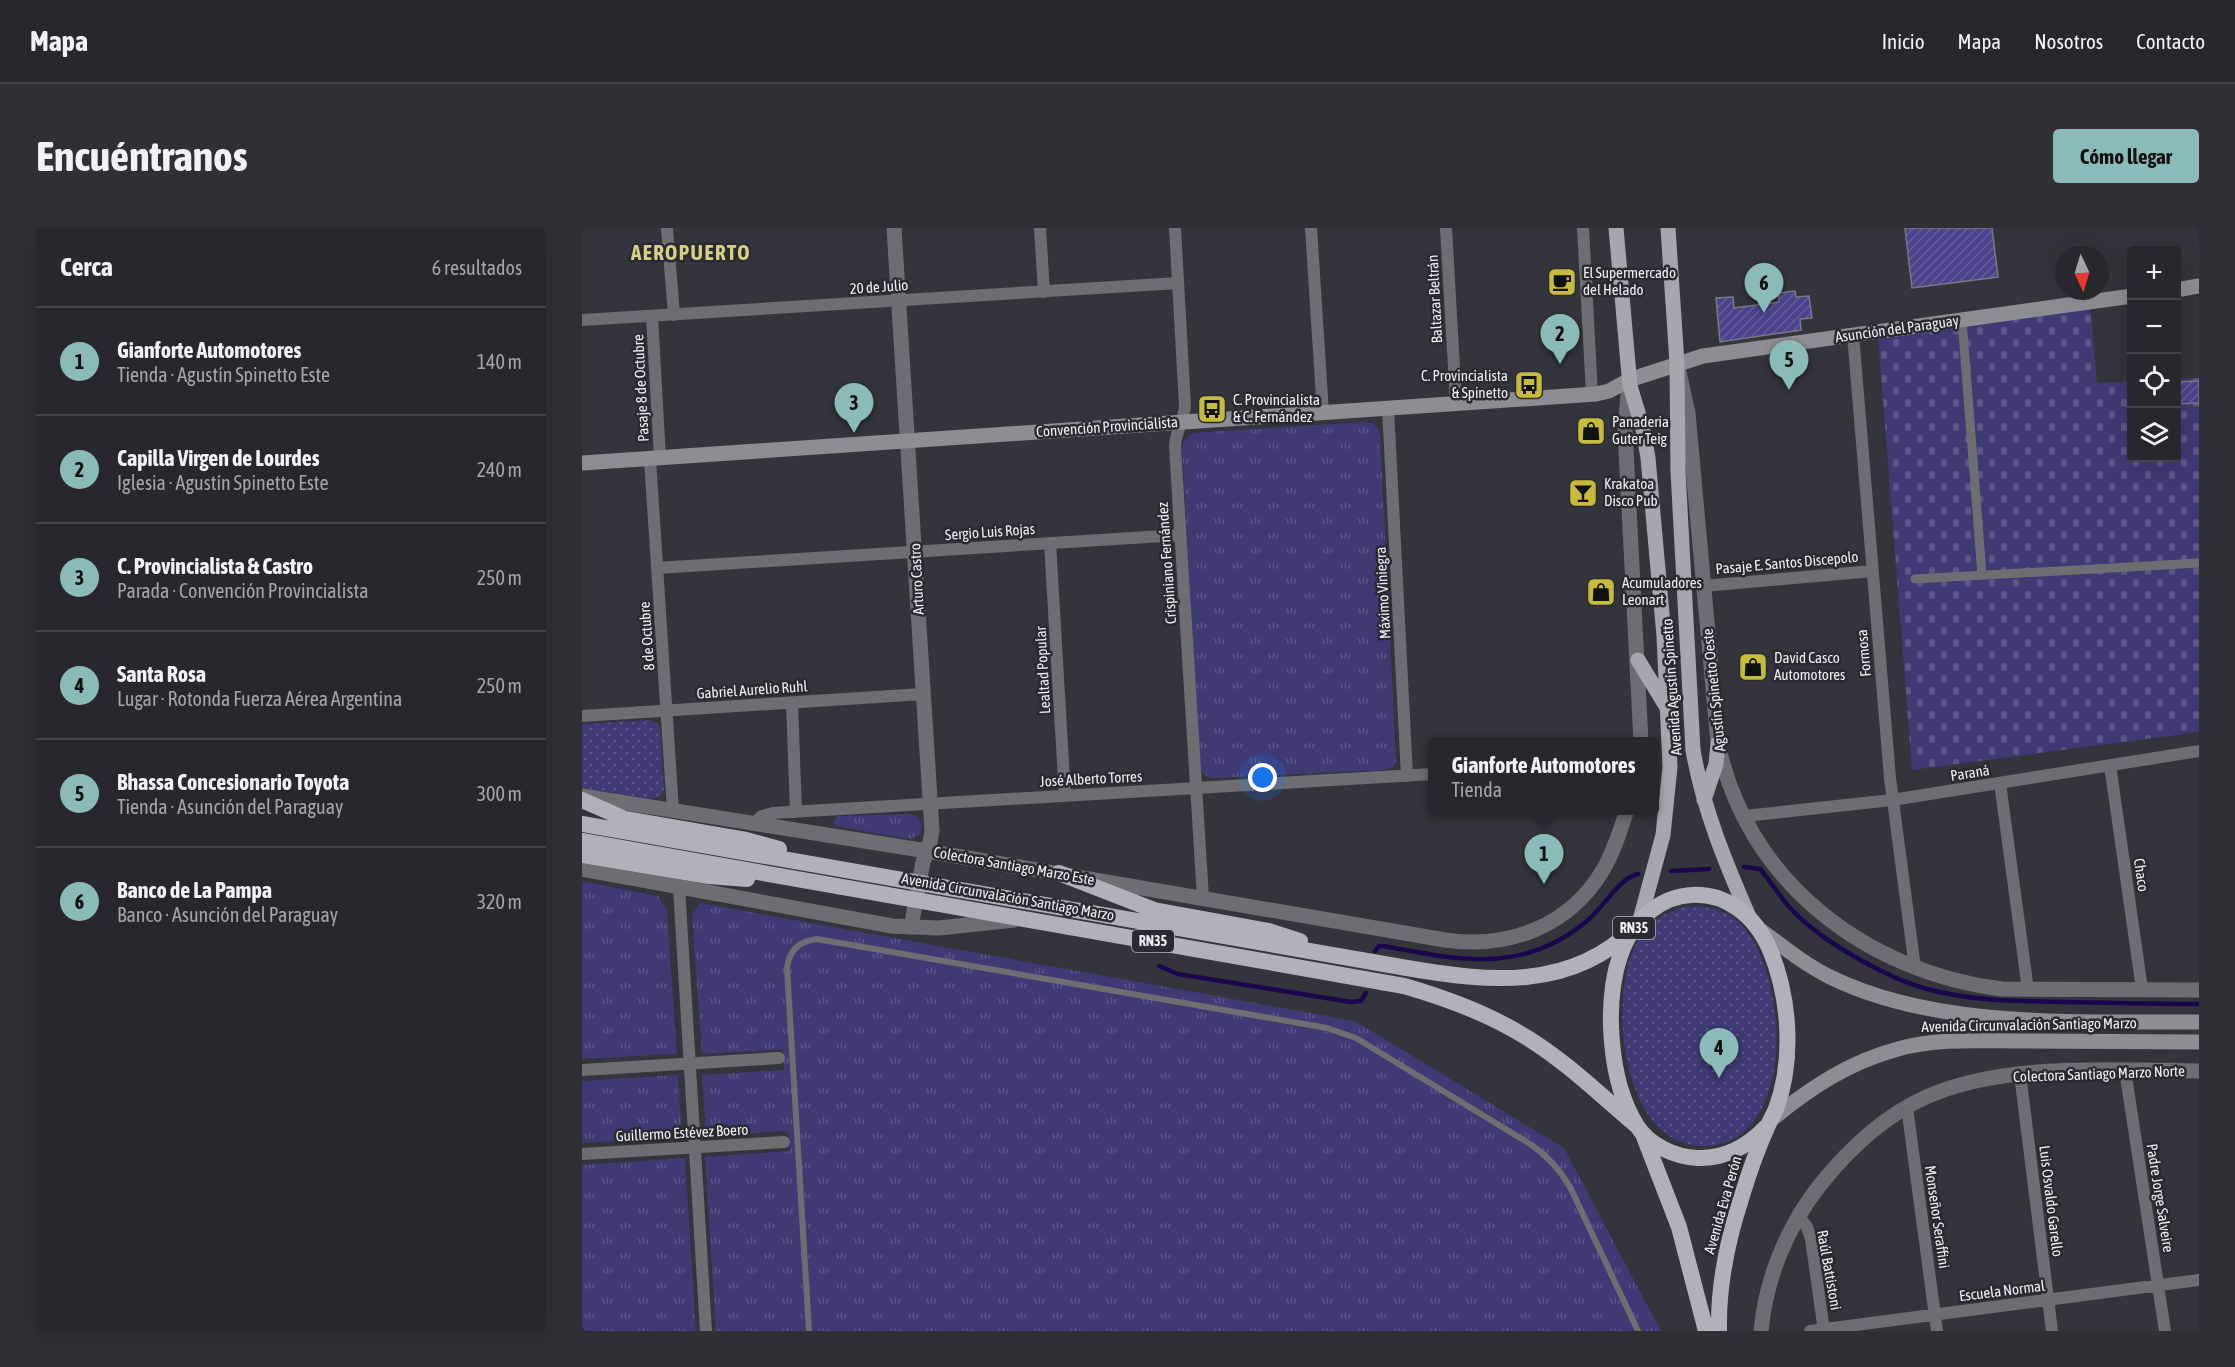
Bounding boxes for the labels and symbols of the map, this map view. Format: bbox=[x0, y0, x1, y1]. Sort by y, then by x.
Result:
district label: AEROPUERTO bbox=[630, 240, 751, 264]
north arrow bbox=[2055, 246, 2109, 300]
street label: Baltazar Beltrán bbox=[1424, 254, 1445, 344]
place label: El Supermercado del Helado bbox=[1583, 264, 1676, 298]
pin: 6 bbox=[1744, 264, 1784, 313]
cafe icon: El Supermercado del Helado bbox=[1546, 266, 1578, 298]
street label: 20 de Julio bbox=[849, 276, 909, 297]
street label: Asunción del Paraguay bbox=[1834, 311, 1960, 346]
pin: 2 bbox=[1540, 314, 1580, 364]
street label: Pasaje 8 de Octubre bbox=[629, 334, 652, 442]
pin: 5 bbox=[1770, 340, 1808, 390]
place label: C. Provincialista & Spinetto bbox=[1421, 367, 1508, 401]
bus stop icon: C. Provincialista & Spinetto bbox=[1513, 369, 1545, 401]
pin: 3 bbox=[834, 384, 874, 433]
place label: C. Provincialista & C. Fernández bbox=[1233, 391, 1320, 425]
bus stop icon: C. Provincialista & C. Fernández bbox=[1196, 393, 1228, 425]
street label: Convención Provincialista bbox=[1035, 413, 1178, 440]
place label: Panaderia Guter Teig bbox=[1612, 413, 1669, 447]
shop icon: Panaderia Guter Teig bbox=[1575, 415, 1607, 447]
place label: Krakatoa Disco Pub bbox=[1604, 475, 1658, 509]
bar icon: Krakatoa Disco Pub bbox=[1567, 477, 1599, 509]
street label: Crispiniano Fernández bbox=[1154, 501, 1179, 625]
street label: Sergio Luis Rojas bbox=[944, 520, 1036, 543]
street label: Arturo Castro bbox=[906, 543, 927, 615]
street label: Máximo Viniegra bbox=[1372, 546, 1393, 640]
street label: Pasaje E. Santos Discepolo bbox=[1715, 548, 1859, 577]
place label: Acumuladores Leonart bbox=[1622, 574, 1702, 608]
shop icon: Acumuladores Leonart bbox=[1585, 576, 1617, 608]
street label: 8 de Octubre bbox=[636, 601, 657, 671]
street label: Avenida Agustín Spinetto bbox=[1658, 618, 1685, 756]
street label: Lealtad Popular bbox=[1032, 625, 1053, 714]
street label: Agustín Spinetto Oeste bbox=[1699, 627, 1728, 753]
street label: Formosa bbox=[1853, 629, 1874, 677]
place label: David Casco Automotores bbox=[1774, 649, 1845, 683]
shop icon: David Casco Automotores bbox=[1737, 651, 1769, 683]
street label: Gabriel Aurelio Ruhl bbox=[696, 677, 808, 702]
street label: Paraná bbox=[1949, 761, 1991, 784]
your location bbox=[1248, 763, 1277, 792]
street label: José Alberto Torres bbox=[1039, 767, 1143, 790]
pin: 1 bbox=[1524, 834, 1564, 884]
street label: Colectora Santiago Marzo Este bbox=[932, 843, 1096, 888]
street label: Chaco bbox=[2131, 857, 2152, 893]
street label: Avenida Circunvalación Santiago Marzo bbox=[901, 869, 1116, 924]
road number: RN35 bbox=[1613, 917, 1655, 939]
road number: RN35 bbox=[1132, 930, 1174, 952]
street label: Avenida Circunvalación Santiago Marzo bbox=[1921, 1014, 2137, 1035]
pin: 4 bbox=[1700, 1028, 1738, 1078]
street label: Colectora Santiago Marzo Norte bbox=[2013, 1062, 2185, 1085]
street label: Guillermo Estévez Boero bbox=[615, 1121, 749, 1144]
street label: Padre Jorge Salveire bbox=[2144, 1142, 2178, 1254]
street label: Luis Osvaldo Garello bbox=[2036, 1144, 2067, 1258]
street label: Avenida Eva Perón bbox=[1700, 1154, 1745, 1256]
street label: Monseñor Seraffini bbox=[1922, 1164, 1953, 1270]
street label: Raúl Battistoni bbox=[1814, 1228, 1845, 1311]
street label: Escuela Normal bbox=[1958, 1277, 2046, 1304]

